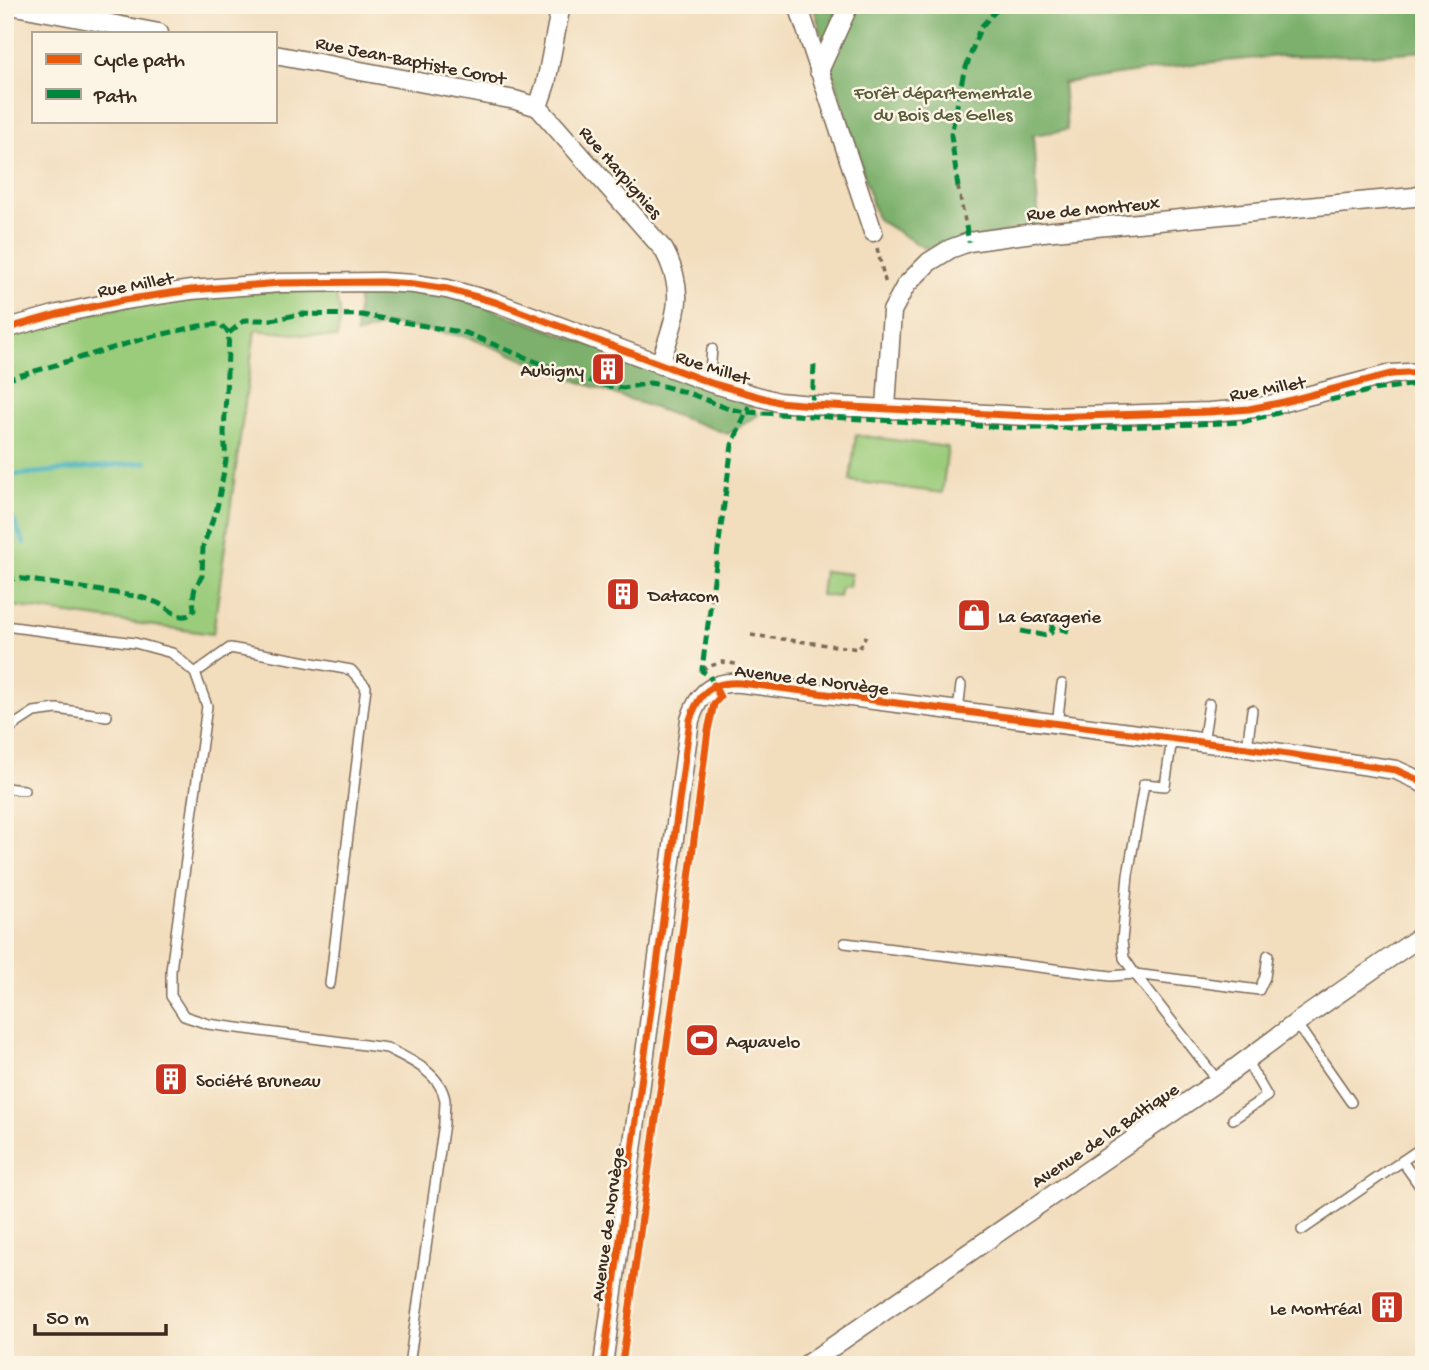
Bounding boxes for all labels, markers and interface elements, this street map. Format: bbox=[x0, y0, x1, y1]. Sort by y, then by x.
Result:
legend bbox=[32, 32, 276, 122]
street label: Rue Jean-Baptiste Corot bbox=[313, 33, 510, 93]
text: Cycle path bbox=[94, 50, 185, 75]
park label: Forêt départementale du Bois des Gelles bbox=[853, 83, 1032, 128]
text: Path bbox=[93, 86, 137, 111]
street label: Rue Harpignies bbox=[573, 122, 667, 225]
street label: Rue de Montreux bbox=[1026, 193, 1161, 228]
street label: Rue Millet bbox=[96, 268, 177, 304]
street label: Rue Millet bbox=[672, 347, 754, 393]
building icon: Aubigny bbox=[589, 350, 627, 388]
place label: Aubigny bbox=[521, 361, 585, 384]
street label: Rue Millet bbox=[1228, 372, 1309, 408]
building icon: Datacom bbox=[604, 575, 642, 613]
place label: Datacom bbox=[646, 586, 720, 609]
shop icon: La Garagerie bbox=[955, 596, 993, 634]
place label: La Garagerie bbox=[998, 607, 1101, 630]
street label: Avenue de Norvège bbox=[733, 661, 890, 702]
sports icon: Aquavelo bbox=[683, 1021, 721, 1059]
place label: Aquavelo bbox=[726, 1032, 800, 1055]
building icon: Société Bruneau bbox=[152, 1060, 190, 1098]
place label: Société Bruneau bbox=[196, 1071, 321, 1094]
street label: Avenue de la Baltique bbox=[1028, 1079, 1184, 1195]
street label: Avenue de Norvège bbox=[587, 1146, 632, 1303]
building icon: Le Montréal bbox=[1368, 1288, 1406, 1326]
scale bar bbox=[35, 1293, 166, 1337]
place label: Le Montréal bbox=[1270, 1299, 1362, 1322]
text: 50 m bbox=[46, 1308, 89, 1333]

